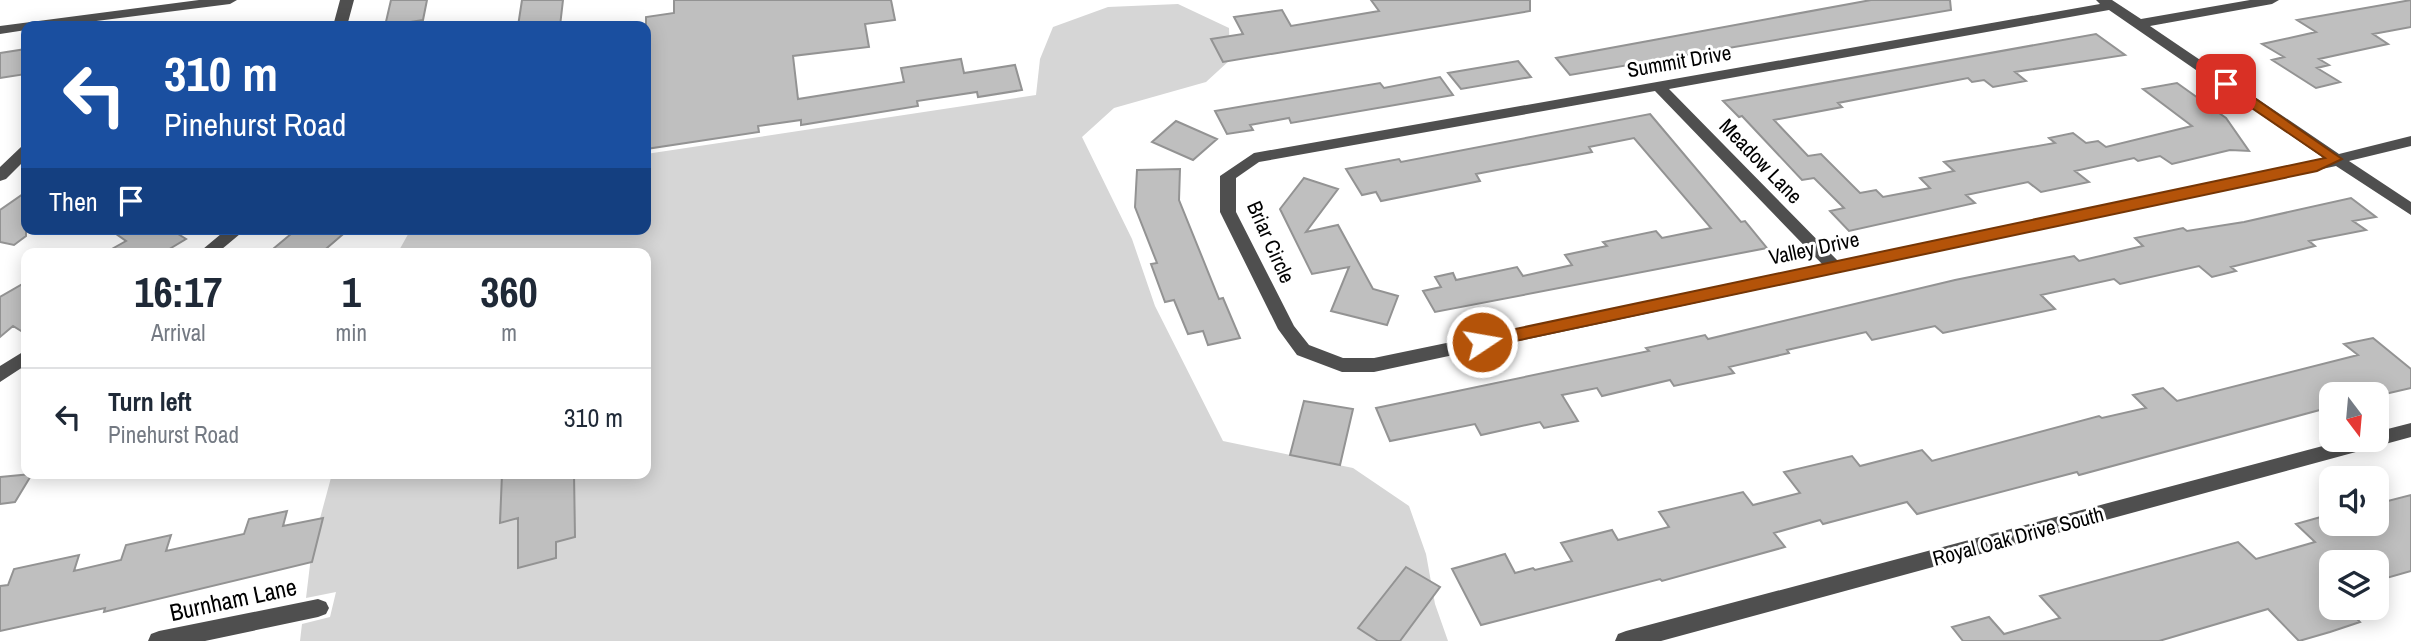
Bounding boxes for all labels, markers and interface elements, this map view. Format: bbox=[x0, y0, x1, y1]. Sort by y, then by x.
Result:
street label: Summit Drive bbox=[1625, 38, 1733, 84]
text: 310 m bbox=[164, 40, 278, 106]
icon: left bbox=[49, 49, 140, 140]
pin bbox=[2196, 54, 2256, 114]
icon: arrive bbox=[2207, 65, 2245, 103]
text: Pinehurst Road bbox=[164, 103, 346, 146]
street label: Meadow Lane bbox=[1713, 112, 1809, 210]
icon: arrive bbox=[112, 182, 150, 220]
text: Then bbox=[49, 184, 98, 219]
street label: Briar Circle bbox=[1240, 196, 1302, 288]
street label: Valley Drive bbox=[1766, 224, 1862, 272]
text: 16:17 bbox=[134, 264, 222, 320]
text: 1 bbox=[342, 264, 361, 320]
text: 360 bbox=[480, 264, 538, 320]
position arrow bbox=[1445, 305, 1519, 379]
text: Arrival bbox=[151, 317, 206, 348]
text: min bbox=[336, 317, 367, 348]
text: m bbox=[501, 317, 517, 348]
north arrow bbox=[2319, 382, 2389, 452]
map controls bbox=[2319, 382, 2389, 620]
text: Turn left bbox=[108, 384, 192, 419]
icon: left bbox=[49, 398, 87, 436]
text: 310 m bbox=[564, 400, 623, 435]
text: Pinehurst Road bbox=[108, 419, 239, 450]
button: sound bbox=[2319, 466, 2389, 536]
street label: Royal Oak Drive South bbox=[1929, 499, 2107, 573]
button: layers bbox=[2319, 550, 2389, 620]
street label: Burnham Lane bbox=[167, 570, 299, 628]

